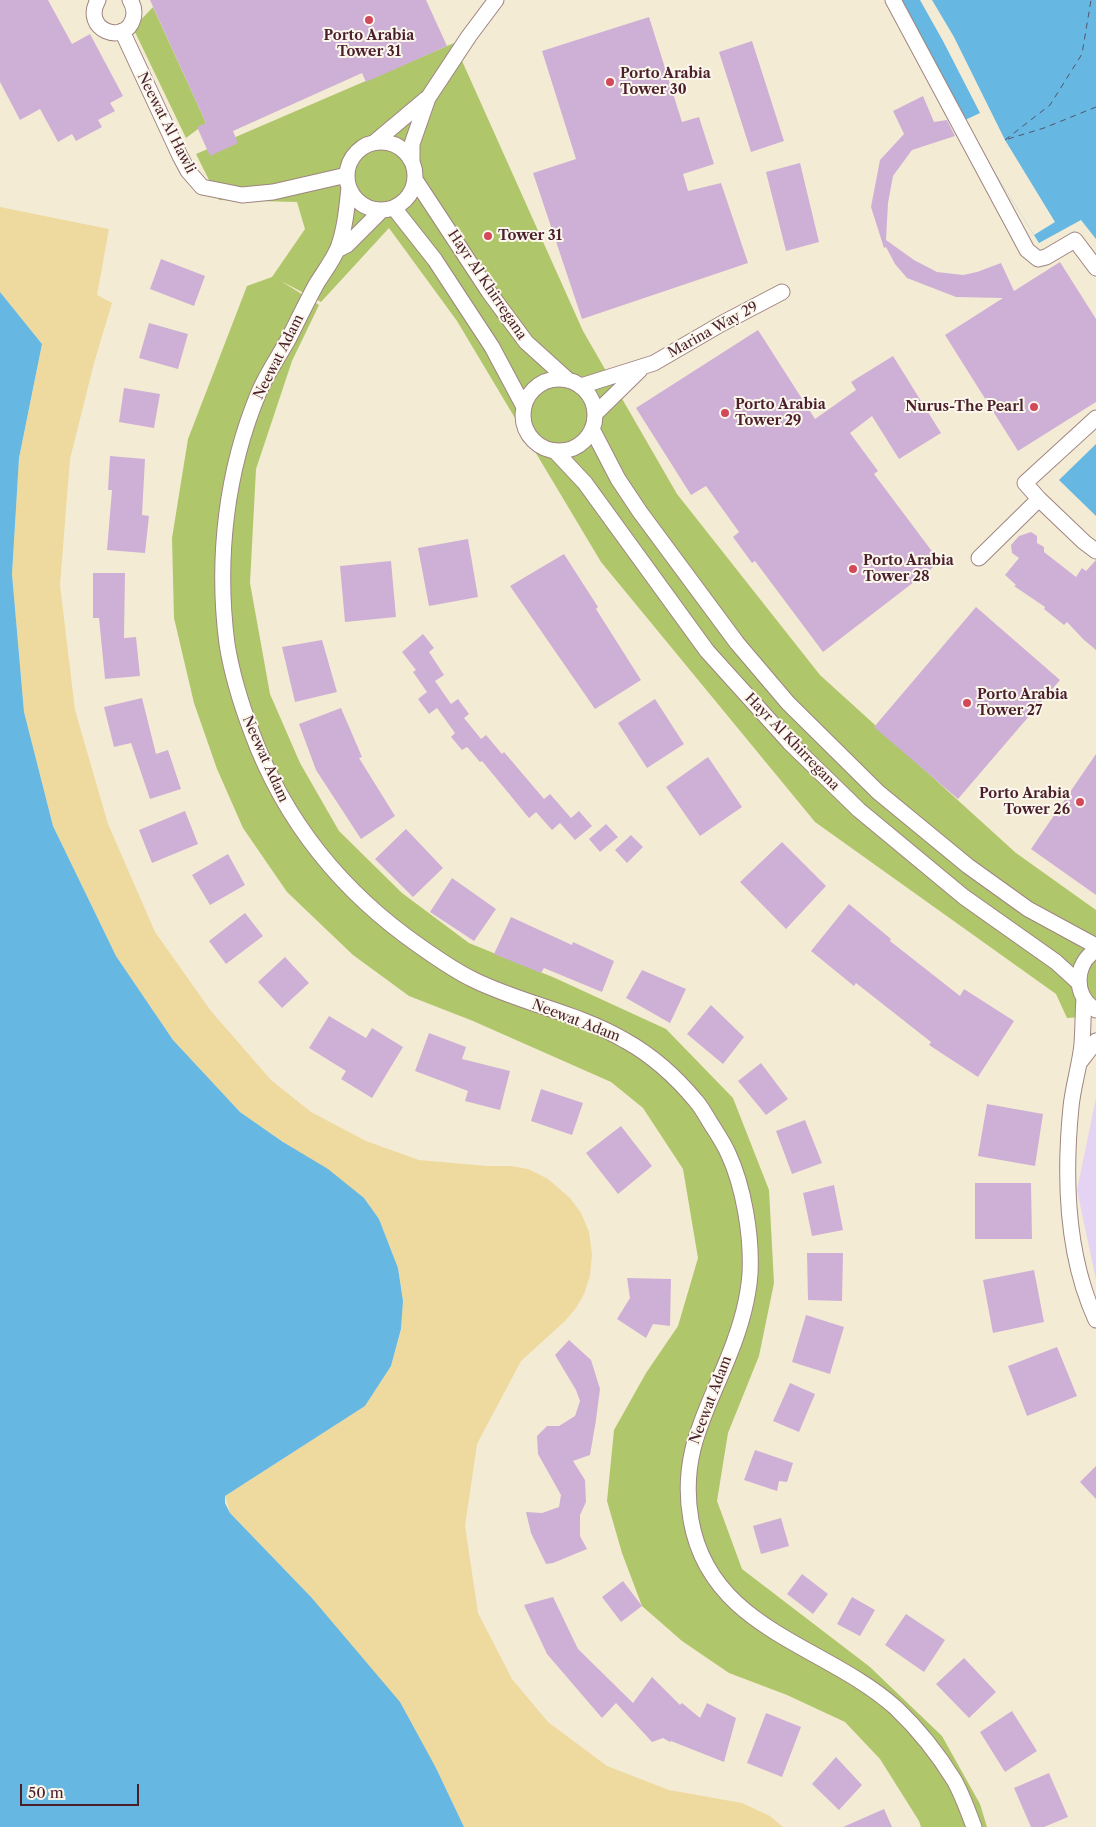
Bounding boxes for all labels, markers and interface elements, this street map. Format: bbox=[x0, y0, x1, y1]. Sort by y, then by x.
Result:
marker: Porto Arabia Tower 31 bbox=[363, 14, 375, 26]
place label: Porto Arabia Tower 31 bbox=[324, 28, 414, 60]
place label: Porto Arabia Tower 30 bbox=[620, 66, 711, 98]
street label: Neewat Al Hawli bbox=[133, 70, 199, 176]
marker: Porto Arabia Tower 30 bbox=[604, 76, 616, 88]
street label: Hayr Al Khirregana bbox=[444, 227, 530, 343]
place label: Tower 31 bbox=[498, 228, 562, 244]
marker: Tower 31 bbox=[482, 230, 494, 242]
street label: Marina Way 29 bbox=[665, 298, 761, 362]
street label: Neewat Adam bbox=[250, 312, 308, 402]
place label: Porto Arabia Tower 29 bbox=[735, 397, 826, 430]
place label: Nurus-The Pearl bbox=[905, 399, 1024, 415]
marker: Nurus-The Pearl bbox=[1028, 401, 1040, 413]
marker: Porto Arabia Tower 29 bbox=[719, 407, 731, 419]
place label: Porto Arabia Tower 28 bbox=[863, 553, 954, 586]
marker: Porto Arabia Tower 28 bbox=[847, 563, 859, 575]
place label: Porto Arabia Tower 27 bbox=[977, 687, 1068, 720]
street label: Hayr Al Khirregana bbox=[741, 690, 843, 794]
marker: Porto Arabia Tower 27 bbox=[961, 697, 973, 709]
street label: Neewat Adam bbox=[238, 713, 292, 805]
place label: Porto Arabia Tower 26 bbox=[979, 786, 1070, 819]
marker: Porto Arabia Tower 26 bbox=[1074, 796, 1086, 808]
street label: Neewat Adam bbox=[530, 996, 622, 1046]
street label: Neewat Adam bbox=[686, 1354, 736, 1446]
scale bar bbox=[22, 1774, 141, 1806]
text: 50 m bbox=[28, 1783, 64, 1802]

